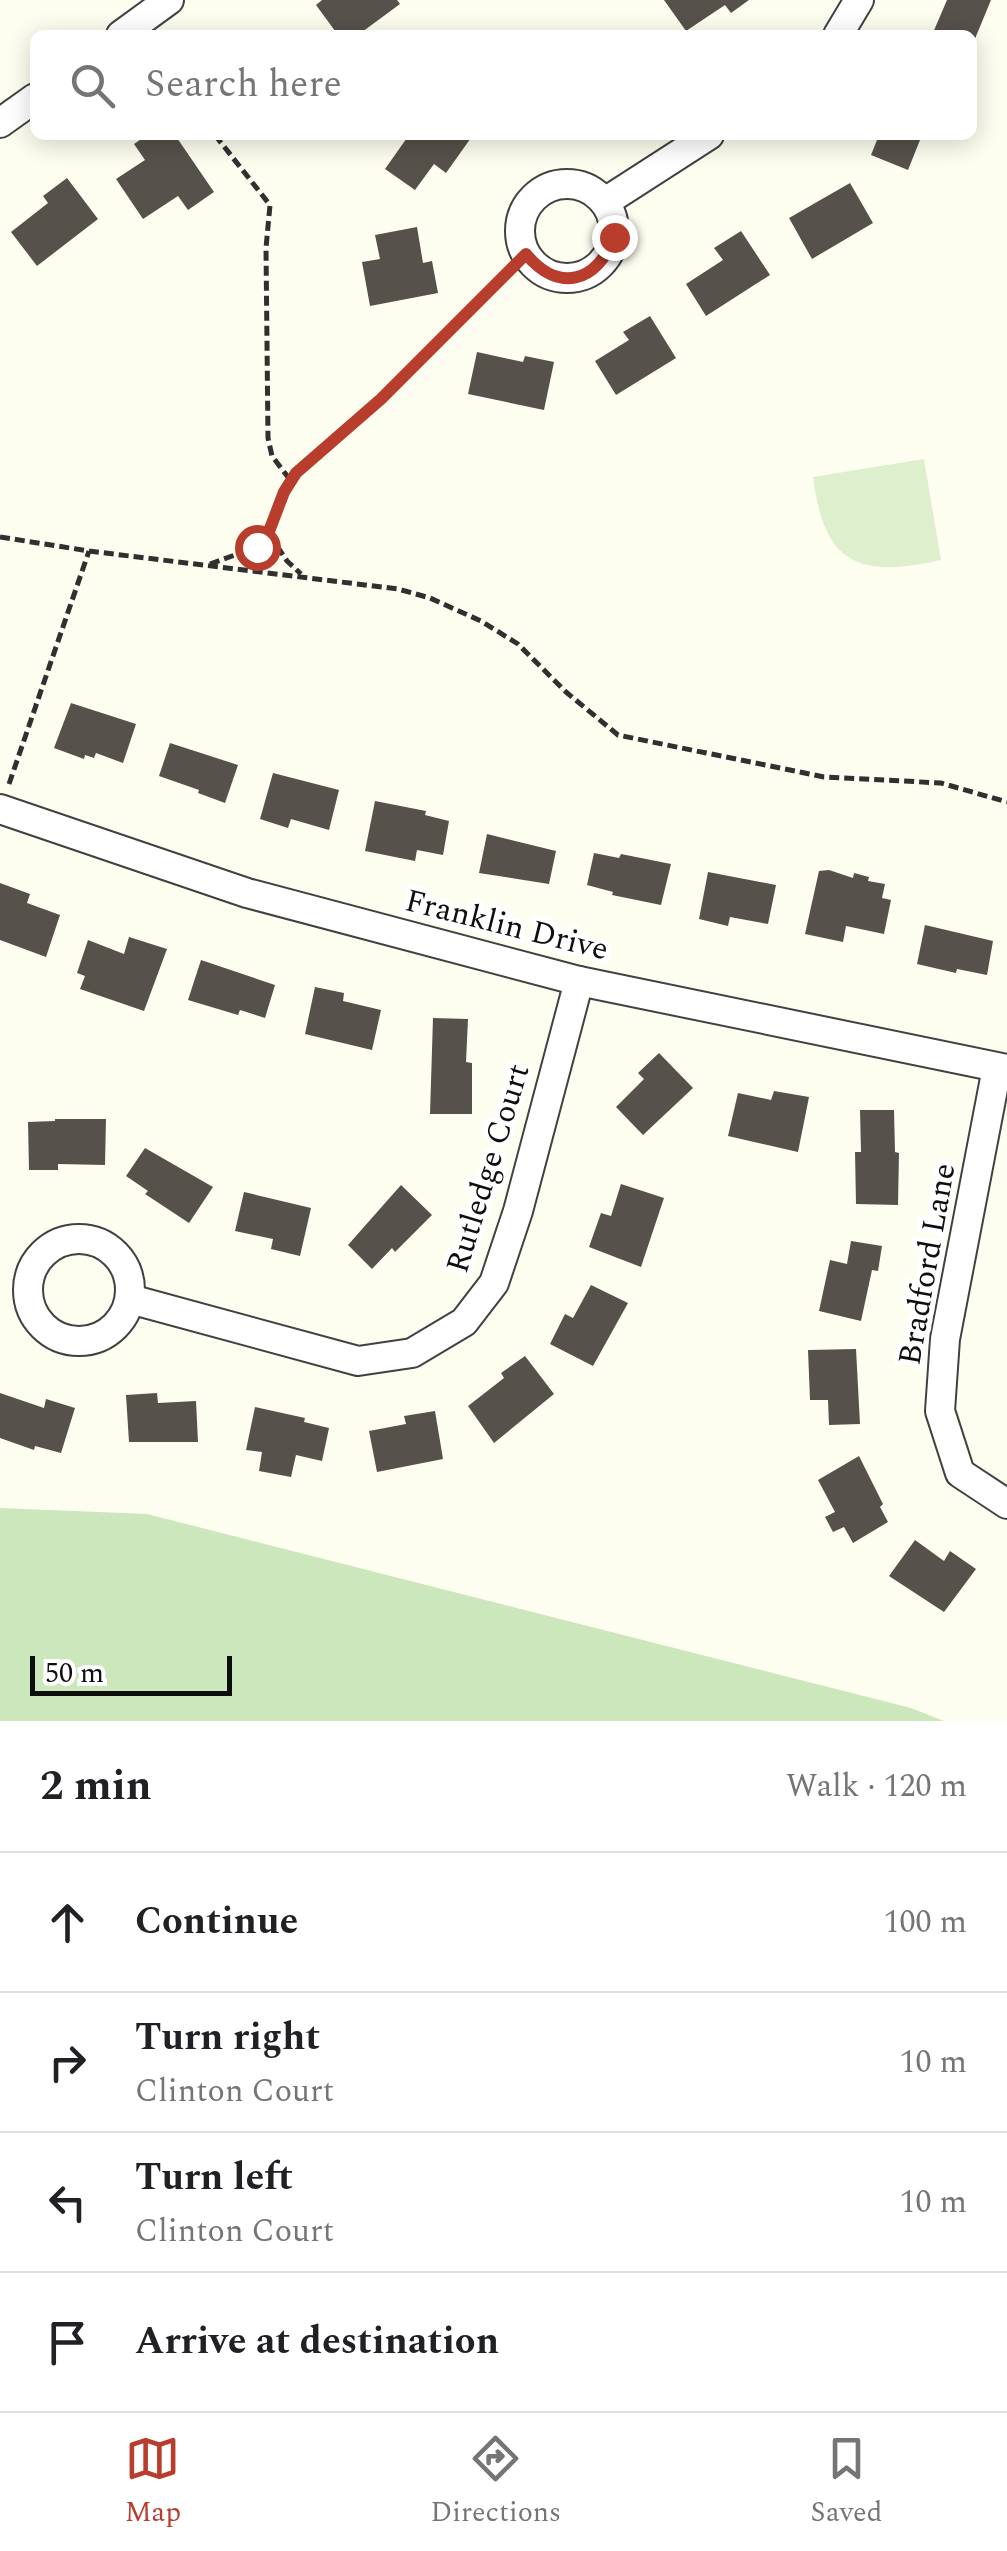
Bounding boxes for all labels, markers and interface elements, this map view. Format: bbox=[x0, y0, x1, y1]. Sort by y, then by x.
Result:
search box bbox=[30, 30, 977, 140]
text: Search here bbox=[145, 56, 342, 114]
icon: search bbox=[65, 58, 120, 113]
route end bbox=[592, 215, 638, 261]
route start bbox=[235, 525, 281, 571]
street label: Franklin Drive bbox=[400, 877, 613, 974]
street label: Rutledge Court bbox=[433, 1058, 543, 1279]
street label: Bradford Lane bbox=[886, 1159, 969, 1369]
scale bar bbox=[30, 1651, 232, 1696]
text: 50 m bbox=[45, 1652, 104, 1695]
text: 2 min bbox=[40, 1755, 152, 1818]
text: Walk · 120 m bbox=[786, 1762, 967, 1811]
text: Continue bbox=[135, 1893, 298, 1951]
icon: ahead bbox=[40, 1895, 95, 1950]
text: 100 m bbox=[883, 1898, 967, 1947]
text: Turn right bbox=[135, 2009, 320, 2067]
icon: right bbox=[40, 2035, 95, 2090]
text: 10 m bbox=[899, 2038, 967, 2087]
text: Clinton Court bbox=[135, 2067, 334, 2116]
text: Turn left bbox=[135, 2149, 293, 2207]
icon: left bbox=[40, 2175, 95, 2230]
text: 10 m bbox=[899, 2178, 967, 2227]
text: Clinton Court bbox=[135, 2207, 334, 2256]
text: Arrive at destination bbox=[135, 2313, 499, 2371]
icon: arrive bbox=[40, 2315, 95, 2370]
tab: Map bbox=[125, 2431, 181, 2534]
tab: Directions bbox=[430, 2431, 561, 2534]
tab: Saved bbox=[811, 2431, 882, 2534]

